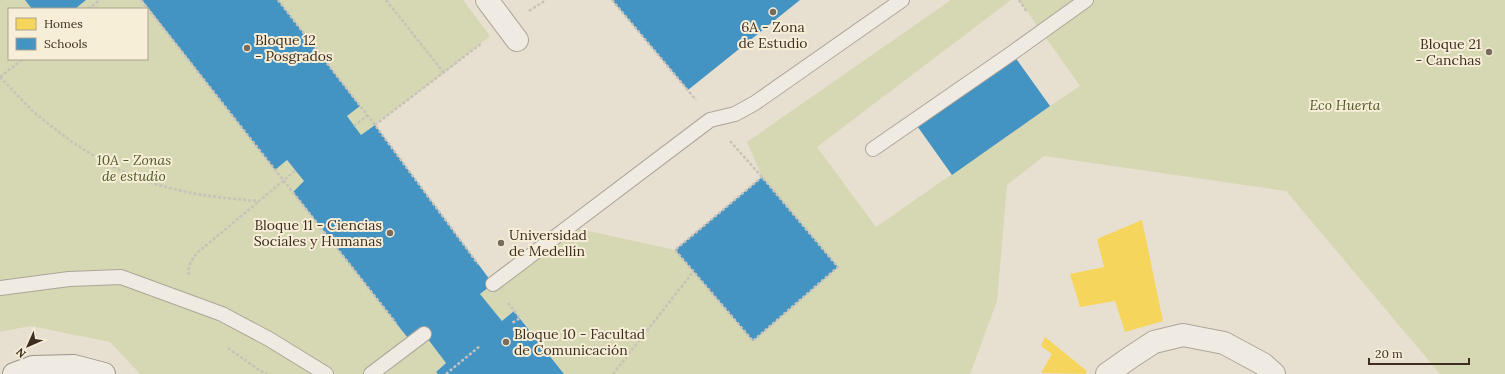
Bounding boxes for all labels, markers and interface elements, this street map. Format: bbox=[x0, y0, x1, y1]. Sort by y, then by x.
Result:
marker: 6A - Zona de Estudio bbox=[768, 7, 778, 17]
legend bbox=[8, 8, 148, 60]
text: Homes bbox=[44, 16, 83, 31]
place label: 6A - Zona de Estudio bbox=[738, 18, 808, 52]
place label: Bloque 12 - Posgrados bbox=[255, 31, 333, 65]
place label: Bloque 21 - Canchas bbox=[1415, 35, 1481, 69]
text: Schools bbox=[44, 36, 88, 51]
marker: Bloque 12 - Posgrados bbox=[242, 43, 252, 53]
marker: Bloque 21 - Canchas bbox=[1484, 47, 1494, 57]
park label: Eco Huerta bbox=[1309, 96, 1381, 114]
park label: 10A - Zonas de estudio bbox=[97, 151, 171, 185]
place label: Bloque 11 - Ciencias Sociales y Humanas bbox=[254, 216, 382, 250]
place label: Universidad de Medellín bbox=[509, 226, 587, 260]
marker: Bloque 11 - Ciencias Sociales y Humanas bbox=[385, 228, 395, 238]
marker: Universidad de Medellín bbox=[496, 238, 506, 248]
place label: Bloque 10 - Facultad de Comunicación bbox=[514, 325, 645, 359]
north arrow bbox=[8, 326, 48, 366]
marker: Bloque 10 - Facultad de Comunicación bbox=[501, 337, 511, 347]
scale bar bbox=[1369, 340, 1469, 366]
text: N bbox=[13, 345, 29, 361]
text: 20 m bbox=[1375, 346, 1403, 361]

